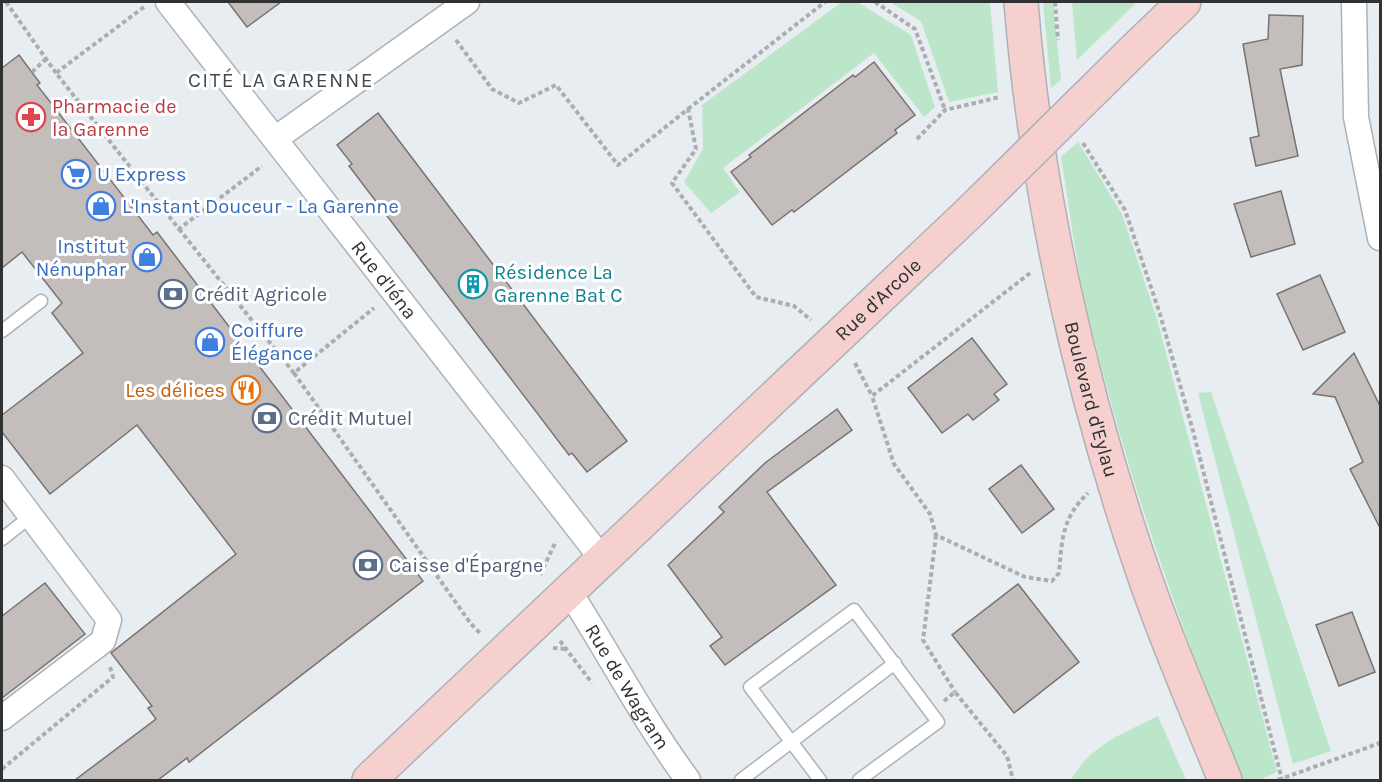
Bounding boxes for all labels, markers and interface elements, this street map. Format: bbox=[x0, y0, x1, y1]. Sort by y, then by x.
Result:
district label: CITÉ LA GARENNE bbox=[188, 68, 374, 92]
place label: Pharmacie de la Garenne bbox=[52, 95, 177, 141]
pharmacy icon: Pharmacie de la Garenne bbox=[15, 101, 47, 133]
supermarket icon: U Express bbox=[60, 158, 92, 190]
place label: U Express bbox=[97, 163, 187, 186]
shop icon: L'Instant Douceur - La Garenne bbox=[85, 190, 117, 222]
place label: L'Instant Douceur - La Garenne bbox=[122, 195, 399, 218]
place label: Institut Nénuphar bbox=[36, 235, 127, 281]
street label: Rue d'Iéna bbox=[346, 236, 422, 324]
shop icon: Institut Nénuphar bbox=[131, 241, 163, 273]
street label: Rue d'Arcole bbox=[830, 253, 926, 346]
place label: Résidence La Garenne Bat C bbox=[494, 261, 623, 307]
building icon: Résidence La Garenne Bat C bbox=[457, 268, 489, 300]
bank icon: Crédit Agricole bbox=[157, 278, 189, 310]
place label: Crédit Agricole bbox=[194, 283, 327, 306]
place label: Coiffure Élégance bbox=[231, 319, 313, 365]
street label: Boulevard d'Eylau bbox=[1060, 319, 1123, 480]
shop icon: Coiffure Élégance bbox=[194, 326, 226, 358]
restaurant icon: Les délices bbox=[230, 374, 262, 406]
place label: Les délices bbox=[125, 379, 225, 402]
bank icon: Crédit Mutuel bbox=[251, 402, 283, 434]
place label: Crédit Mutuel bbox=[288, 407, 412, 430]
bank icon: Caisse d'Épargne bbox=[352, 549, 384, 581]
place label: Caisse d'Épargne bbox=[389, 553, 543, 577]
street label: Rue de Wagram bbox=[580, 620, 674, 754]

